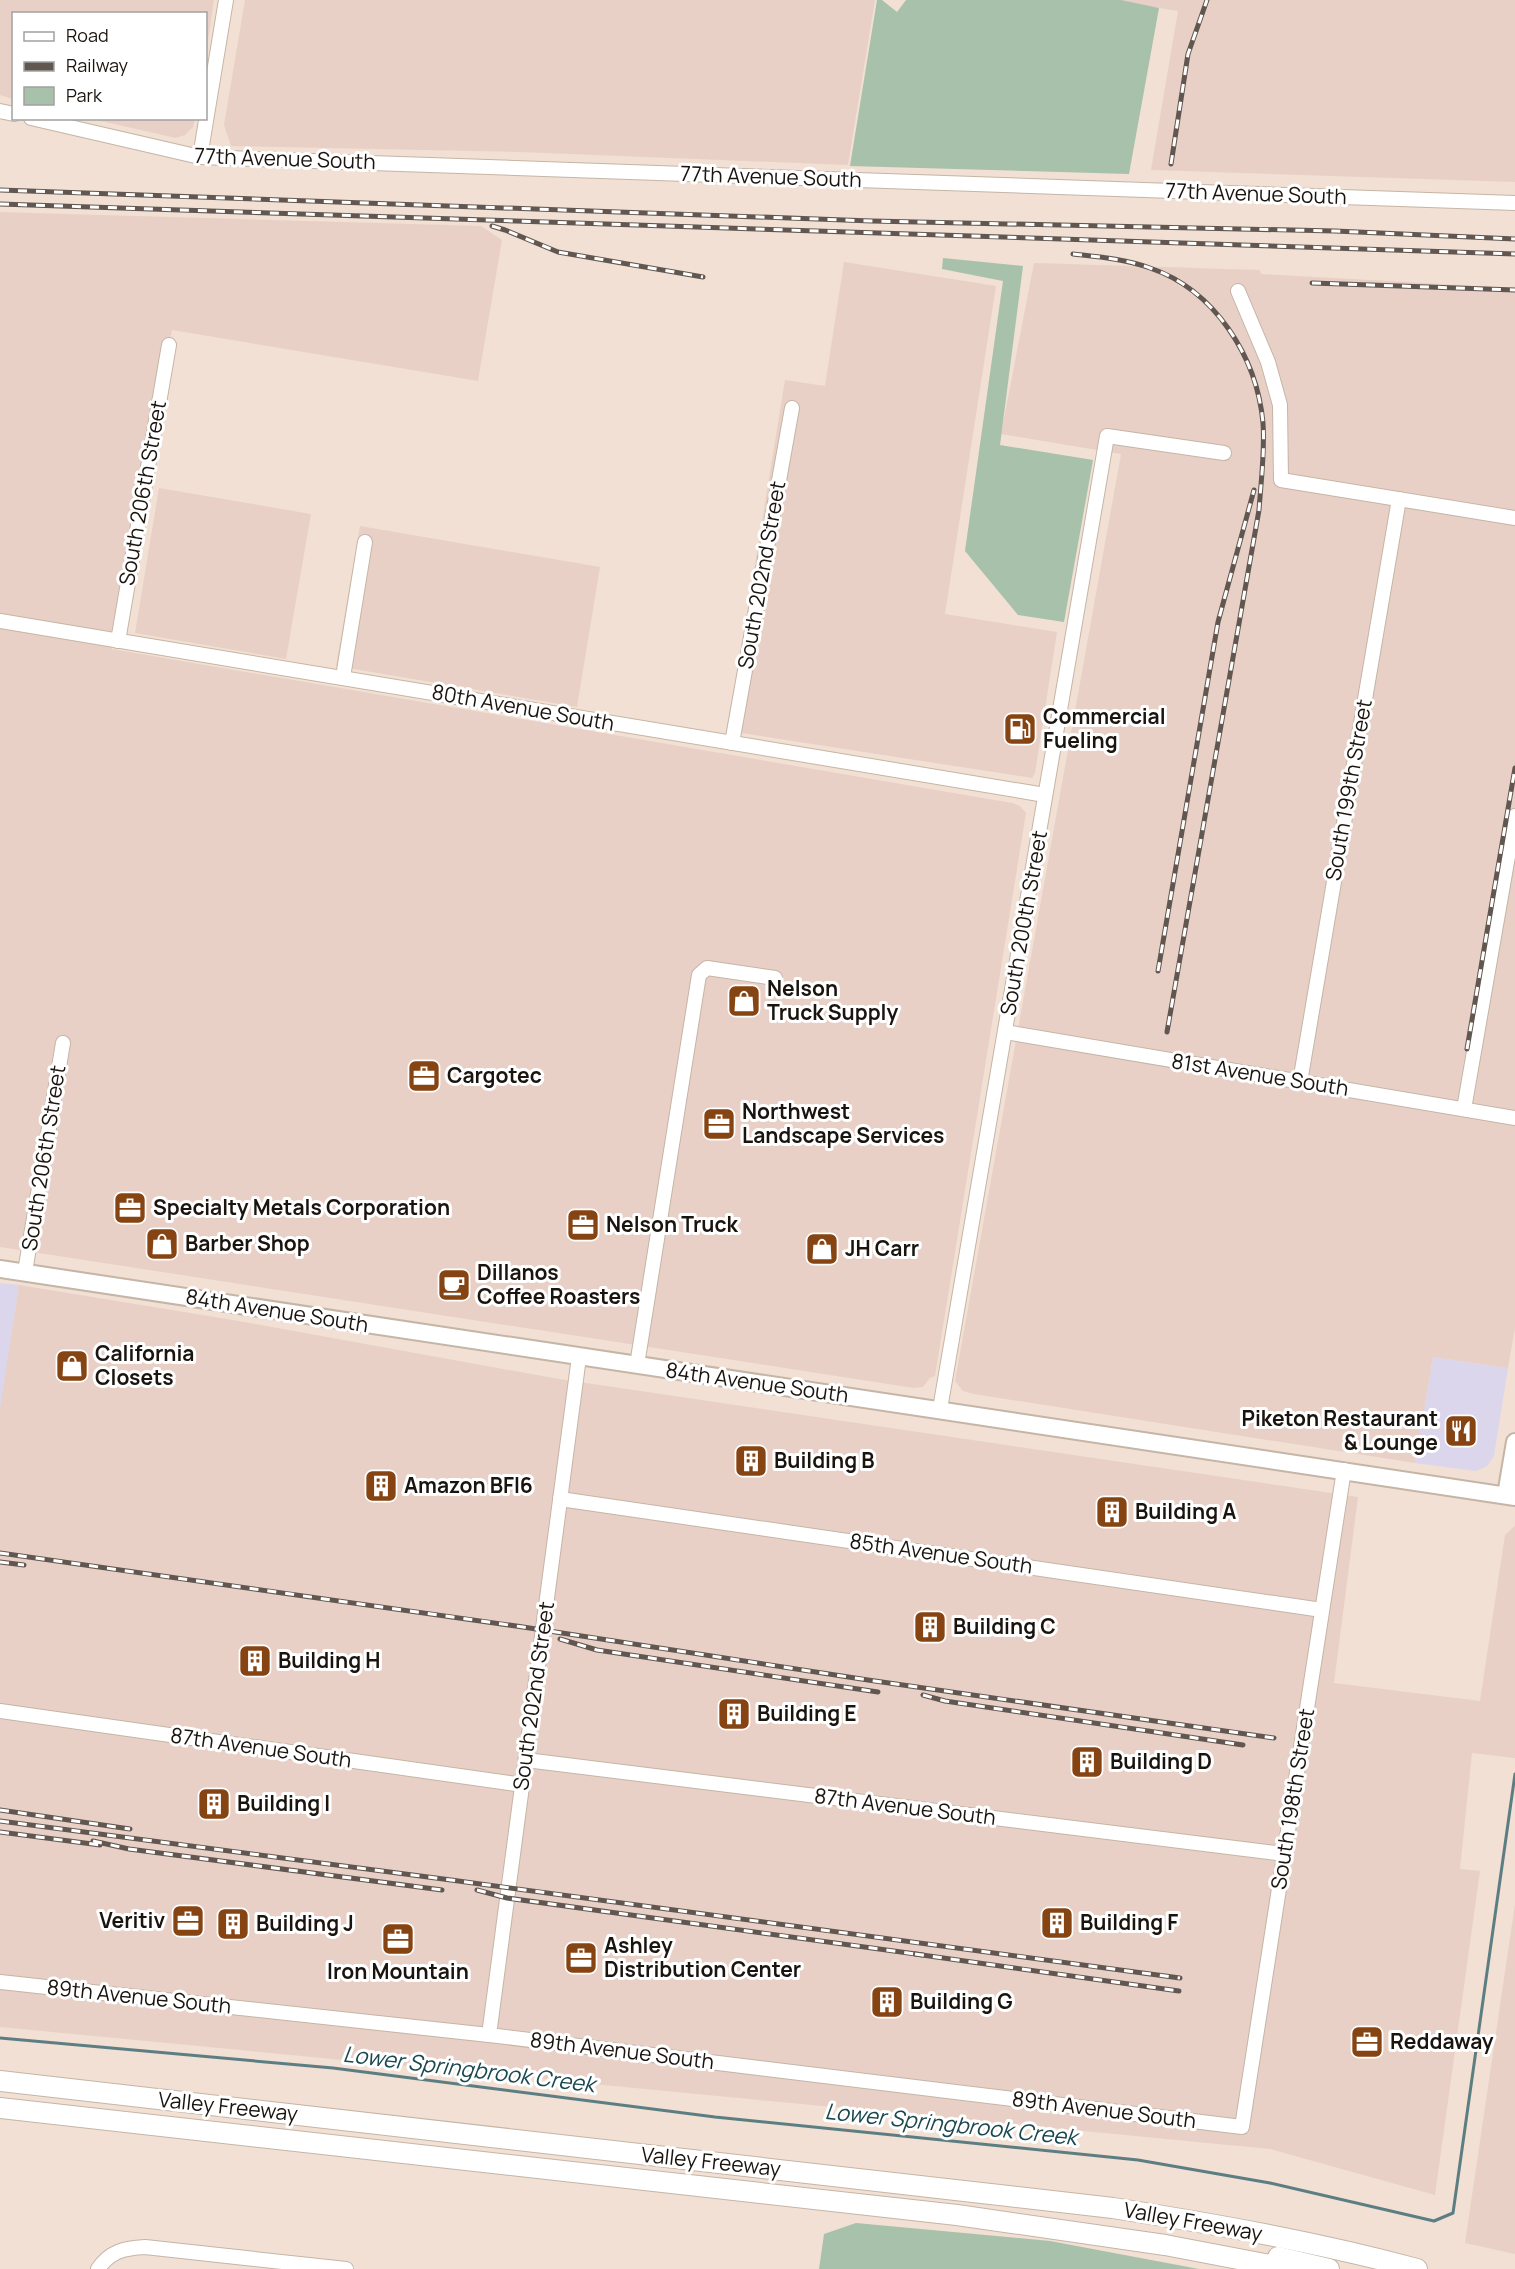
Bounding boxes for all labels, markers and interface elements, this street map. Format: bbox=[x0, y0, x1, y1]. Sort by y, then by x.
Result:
legend bbox=[12, 12, 207, 120]
text: Road bbox=[66, 23, 109, 47]
text: Railway bbox=[66, 53, 128, 77]
text: Park bbox=[66, 83, 103, 107]
street label: 77th Avenue South bbox=[194, 141, 376, 175]
street label: 77th Avenue South bbox=[680, 159, 862, 193]
street label: 77th Avenue South bbox=[1165, 176, 1347, 210]
street label: South 206th Street bbox=[112, 398, 172, 588]
street label: South 202nd Street bbox=[731, 479, 791, 671]
street label: 80th Avenue South bbox=[430, 677, 617, 737]
street label: South 199th Street bbox=[1318, 697, 1378, 883]
place label: Commercial Fueling bbox=[1043, 702, 1166, 754]
fuel station icon: Commercial Fueling bbox=[1002, 711, 1038, 747]
street label: South 200th Street bbox=[993, 828, 1053, 1017]
place label: Nelson Truck Supply bbox=[767, 974, 898, 1026]
shop icon: Nelson Truck Supply bbox=[726, 983, 762, 1019]
street label: 81st Avenue South bbox=[1170, 1046, 1351, 1102]
office icon: Cargotec bbox=[406, 1058, 442, 1094]
place label: Cargotec bbox=[447, 1061, 542, 1089]
street label: South 206th Street bbox=[15, 1063, 72, 1253]
place label: Northwest Landscape Services bbox=[742, 1097, 945, 1149]
office icon: Northwest Landscape Services bbox=[701, 1106, 737, 1142]
office icon: Specialty Metals Corporation bbox=[112, 1190, 148, 1226]
place label: Specialty Metals Corporation bbox=[153, 1193, 450, 1221]
office icon: Nelson Truck bbox=[565, 1207, 601, 1243]
place label: Nelson Truck bbox=[606, 1210, 739, 1238]
shop icon: Barber Shop bbox=[144, 1226, 180, 1262]
place label: Barber Shop bbox=[185, 1229, 310, 1257]
shop icon: JH Carr bbox=[804, 1231, 840, 1267]
place label: JH Carr bbox=[845, 1234, 919, 1262]
place label: Dillanos Coffee Roasters bbox=[477, 1258, 640, 1310]
cafe icon: Dillanos Coffee Roasters bbox=[436, 1267, 472, 1303]
street label: 84th Avenue South bbox=[184, 1282, 370, 1338]
place label: California Closets bbox=[95, 1339, 194, 1391]
shop icon: California Closets bbox=[54, 1348, 90, 1384]
street label: 84th Avenue South bbox=[664, 1355, 850, 1409]
place label: Piketon Restaurant & Lounge bbox=[1242, 1404, 1438, 1456]
restaurant icon: Piketon Restaurant & Lounge bbox=[1443, 1413, 1479, 1449]
building icon: Building B bbox=[733, 1443, 769, 1479]
place label: Building B bbox=[774, 1446, 875, 1474]
building icon: Amazon BFI6 bbox=[363, 1468, 399, 1504]
place label: Amazon BFI6 bbox=[404, 1471, 533, 1499]
building icon: Building A bbox=[1094, 1494, 1130, 1530]
place label: Building A bbox=[1135, 1497, 1236, 1525]
street label: 85th Avenue South bbox=[848, 1526, 1034, 1580]
street label: South 202nd Street bbox=[506, 1600, 560, 1792]
building icon: Building C bbox=[912, 1609, 948, 1645]
place label: Building C bbox=[953, 1612, 1056, 1640]
building icon: Building H bbox=[237, 1643, 273, 1679]
place label: Building H bbox=[278, 1646, 380, 1674]
building icon: Building E bbox=[716, 1696, 752, 1732]
place label: Building E bbox=[757, 1699, 857, 1727]
street label: South 198th Street bbox=[1264, 1706, 1320, 1891]
street label: 87th Avenue South bbox=[169, 1720, 354, 1774]
building icon: Building D bbox=[1069, 1744, 1105, 1780]
place label: Building D bbox=[1110, 1747, 1212, 1775]
street label: 87th Avenue South bbox=[813, 1781, 997, 1831]
building icon: Building I bbox=[196, 1786, 232, 1822]
place label: Building I bbox=[237, 1789, 330, 1817]
office icon: Veritiv bbox=[170, 1903, 206, 1939]
building icon: Building F bbox=[1039, 1905, 1075, 1941]
place label: Veritiv bbox=[99, 1906, 165, 1934]
building icon: Building J bbox=[215, 1906, 251, 1942]
place label: Building F bbox=[1080, 1908, 1178, 1936]
place label: Building J bbox=[256, 1909, 354, 1937]
office icon: Iron Mountain bbox=[380, 1921, 416, 1957]
place label: Ashley Distribution Center bbox=[604, 1931, 801, 1983]
office icon: Ashley Distribution Center bbox=[563, 1940, 599, 1976]
place label: Iron Mountain bbox=[327, 1957, 469, 1985]
street label: 89th Avenue South bbox=[46, 1972, 233, 2020]
building icon: Building G bbox=[869, 1984, 905, 2020]
place label: Building G bbox=[910, 1987, 1013, 2015]
office icon: Reddaway bbox=[1349, 2024, 1385, 2060]
street label: 89th Avenue South bbox=[529, 2025, 716, 2075]
place label: Reddaway bbox=[1390, 2027, 1494, 2055]
water label: Lower Springbrook Creek bbox=[341, 2039, 600, 2100]
street label: 89th Avenue South bbox=[1011, 2084, 1198, 2134]
street label: Valley Freeway bbox=[157, 2085, 299, 2127]
water label: Lower Springbrook Creek bbox=[823, 2096, 1082, 2152]
street label: Valley Freeway bbox=[640, 2140, 782, 2182]
street label: Valley Freeway bbox=[1122, 2195, 1265, 2247]

